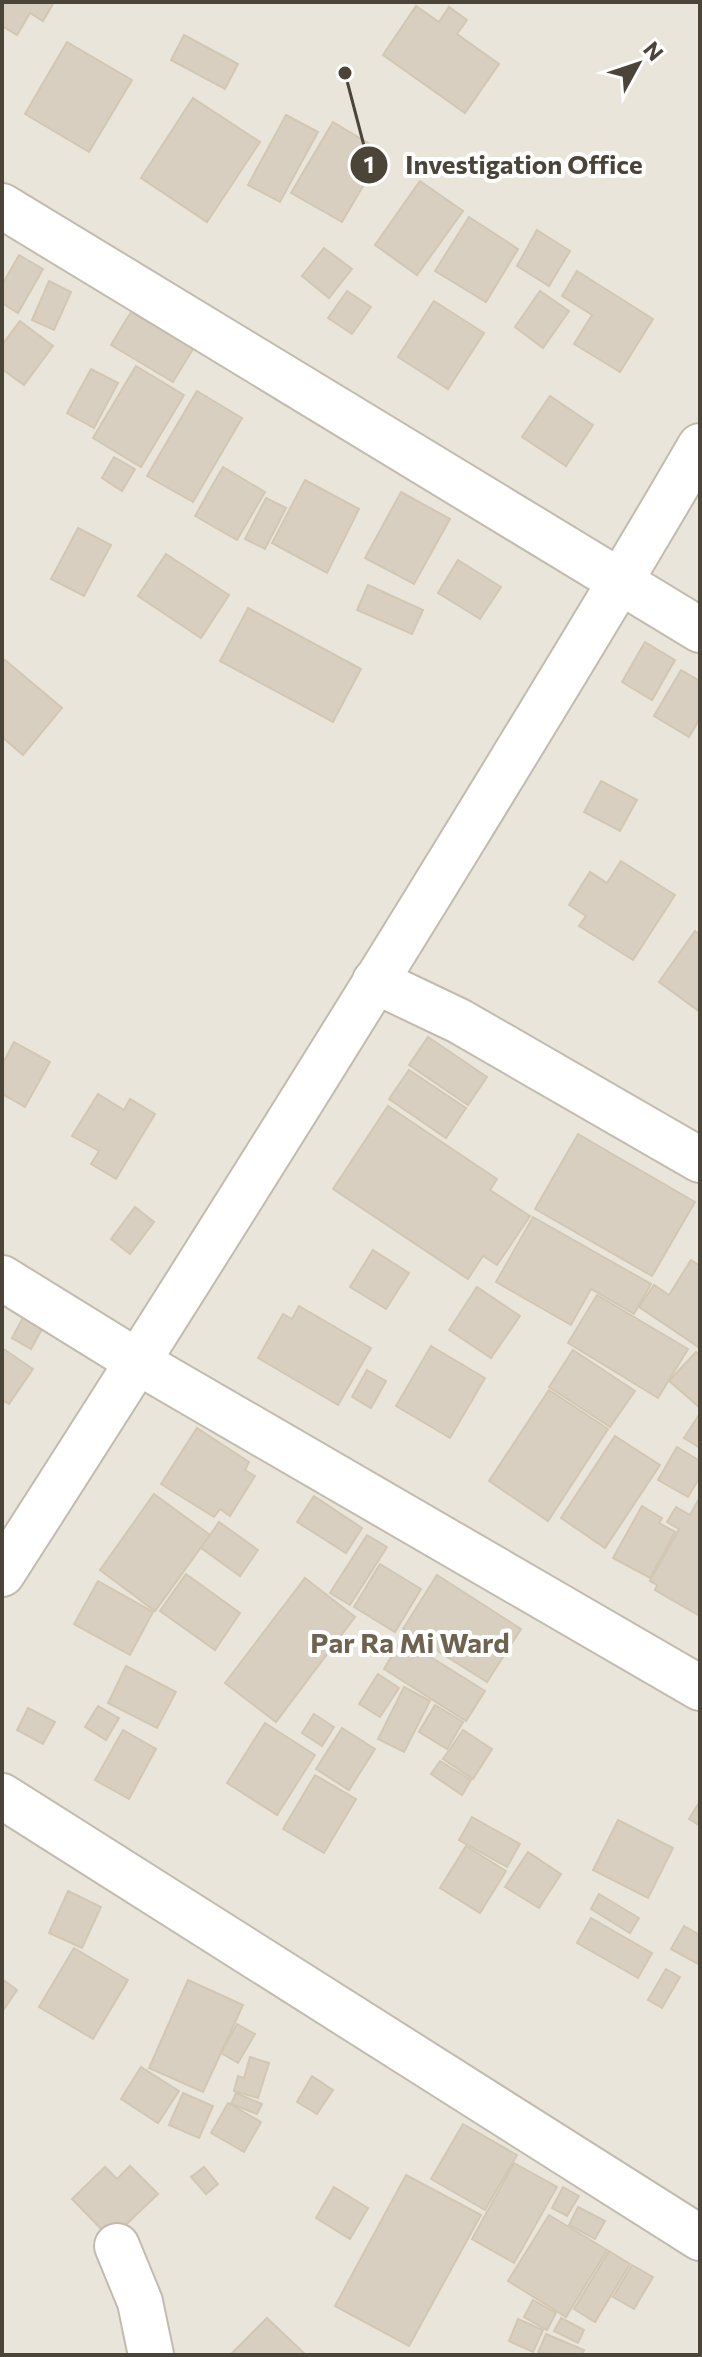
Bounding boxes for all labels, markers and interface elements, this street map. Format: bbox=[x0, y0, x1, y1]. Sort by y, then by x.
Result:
north arrow bbox=[598, 24, 678, 104]
text: N bbox=[638, 36, 669, 66]
callout: Investigation Office bbox=[349, 140, 659, 190]
text: Investigation Office bbox=[405, 148, 643, 179]
text: 1 bbox=[364, 149, 374, 178]
district label: Par Ra Mi Ward bbox=[310, 1625, 510, 1659]

